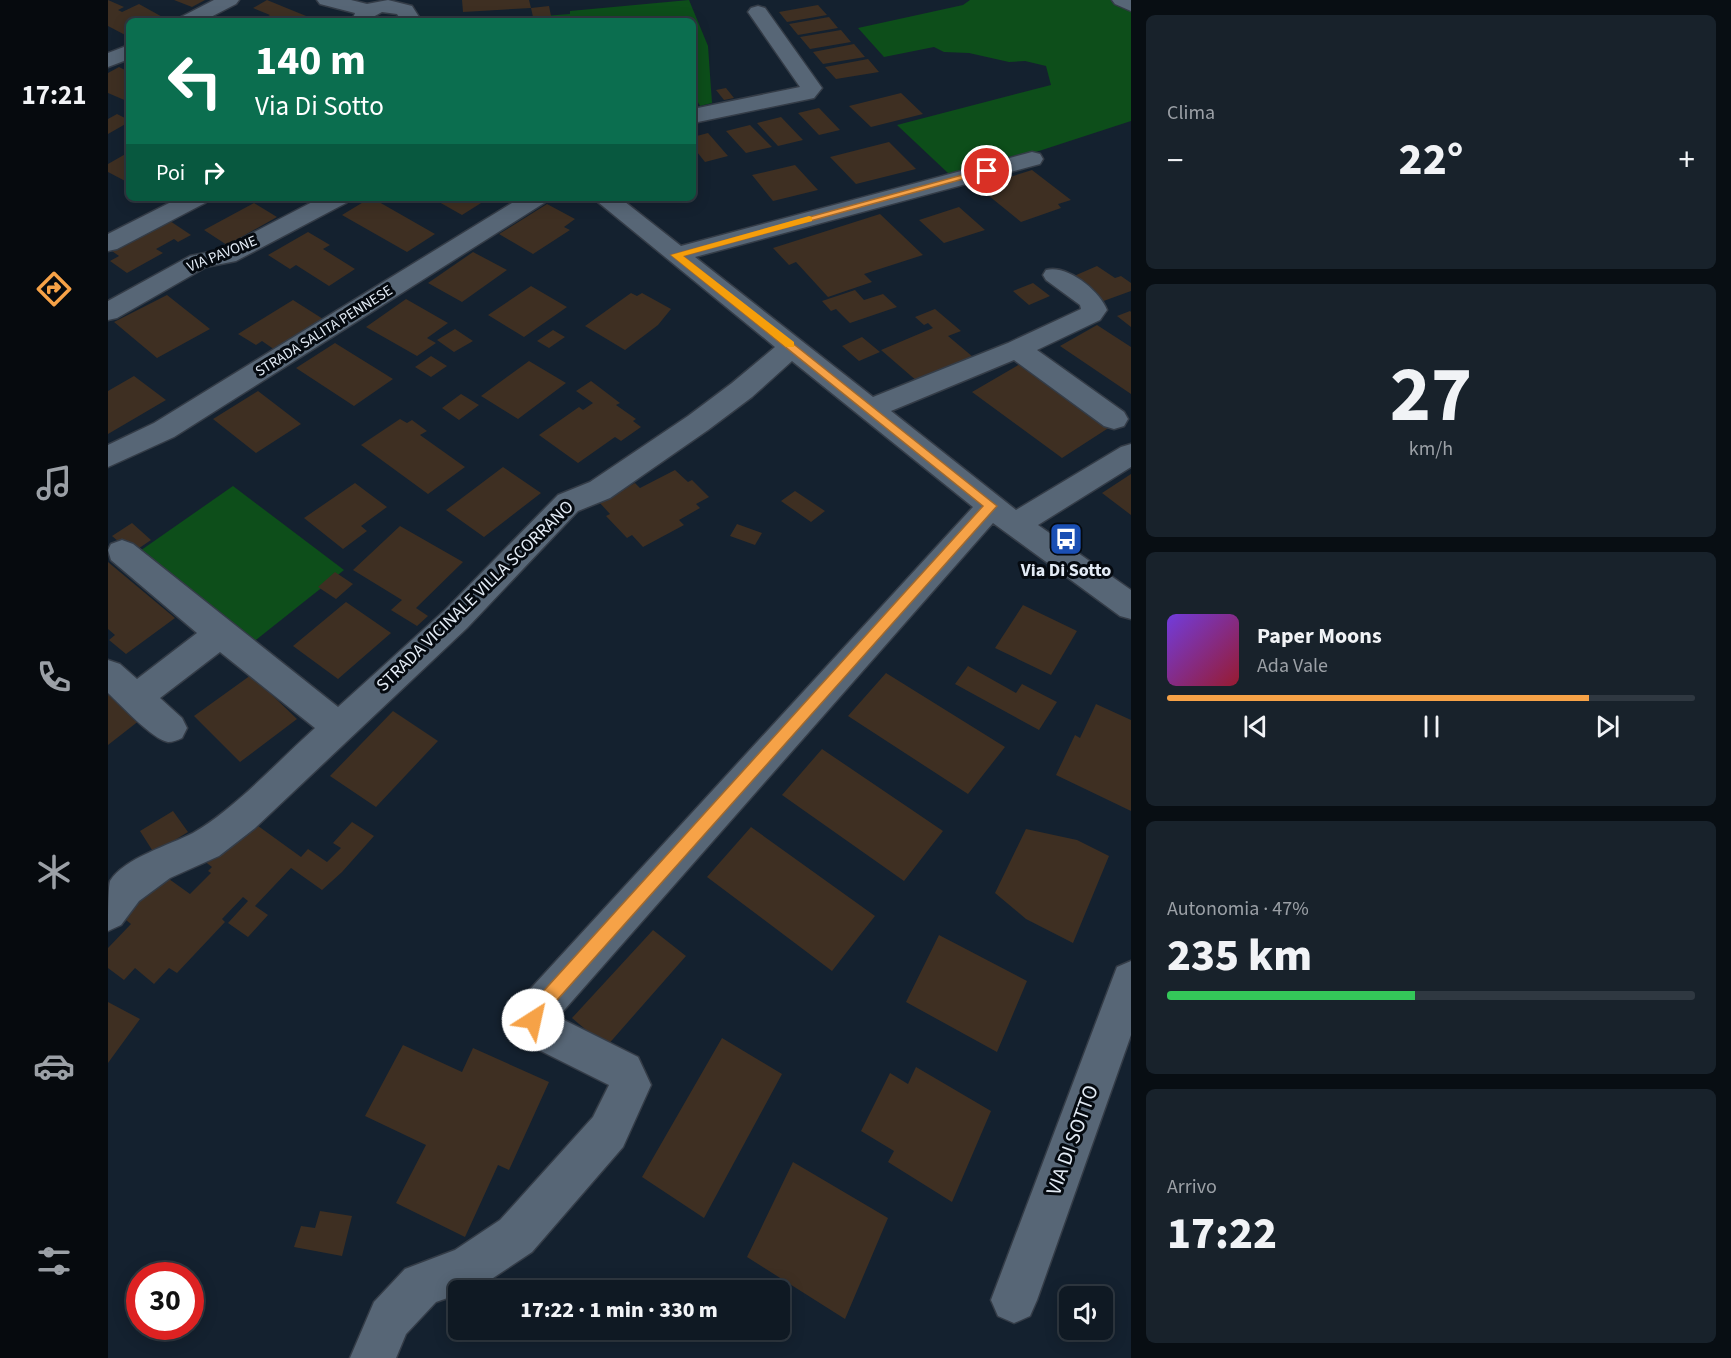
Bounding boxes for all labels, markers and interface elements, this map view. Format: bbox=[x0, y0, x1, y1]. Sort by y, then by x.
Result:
text: 140 m bbox=[255, 31, 366, 91]
icon: left bbox=[156, 42, 234, 120]
text: 17:21 bbox=[21, 76, 87, 115]
text: Via Di Sotto bbox=[255, 87, 384, 126]
text: Clima bbox=[1167, 99, 1215, 127]
text: 22° bbox=[1399, 128, 1463, 192]
text: − bbox=[1167, 137, 1183, 184]
text: + bbox=[1679, 137, 1695, 184]
pin bbox=[961, 145, 1012, 196]
icon: arrive bbox=[970, 154, 1003, 187]
icon: right bbox=[197, 156, 230, 189]
text: Poi bbox=[156, 157, 185, 189]
street label: VIA PAVONE bbox=[184, 230, 260, 278]
icon: directions bbox=[33, 268, 75, 310]
street label: STRADA SALITA PENNESE bbox=[251, 280, 397, 382]
text: 27 bbox=[1390, 340, 1472, 451]
text: km/h bbox=[1409, 435, 1453, 463]
icon: music bbox=[33, 462, 75, 504]
street label: STRADA VICINALE VILLA SCORRANO bbox=[371, 495, 579, 697]
bus stop icon: Via Di Sotto bbox=[1048, 521, 1084, 557]
place label: Via Di Sotto bbox=[1020, 558, 1111, 583]
text: Paper Moons bbox=[1257, 620, 1382, 652]
text: Ada Vale bbox=[1257, 652, 1328, 680]
icon: phone bbox=[33, 656, 75, 698]
icon: previous bbox=[1239, 710, 1272, 743]
icon: pause bbox=[1415, 710, 1448, 743]
icon: next bbox=[1591, 710, 1624, 743]
icon: climate bbox=[33, 851, 75, 893]
text: Autonomia · 47% bbox=[1167, 895, 1309, 923]
text: 235 km bbox=[1167, 924, 1312, 988]
position arrow bbox=[501, 988, 565, 1052]
icon: car bbox=[33, 1045, 75, 1087]
street label: VIA DI SOTTO bbox=[1038, 1081, 1106, 1199]
text: Arrivo bbox=[1167, 1173, 1217, 1201]
text: 17:22 bbox=[1167, 1202, 1277, 1266]
icon: filters bbox=[33, 1240, 75, 1282]
speed limit sign: 30 bbox=[126, 1262, 204, 1340]
map controls bbox=[1059, 1286, 1113, 1340]
button: sound bbox=[1059, 1286, 1113, 1340]
text: 17:22 · 1 min · 330 m bbox=[520, 1294, 718, 1326]

